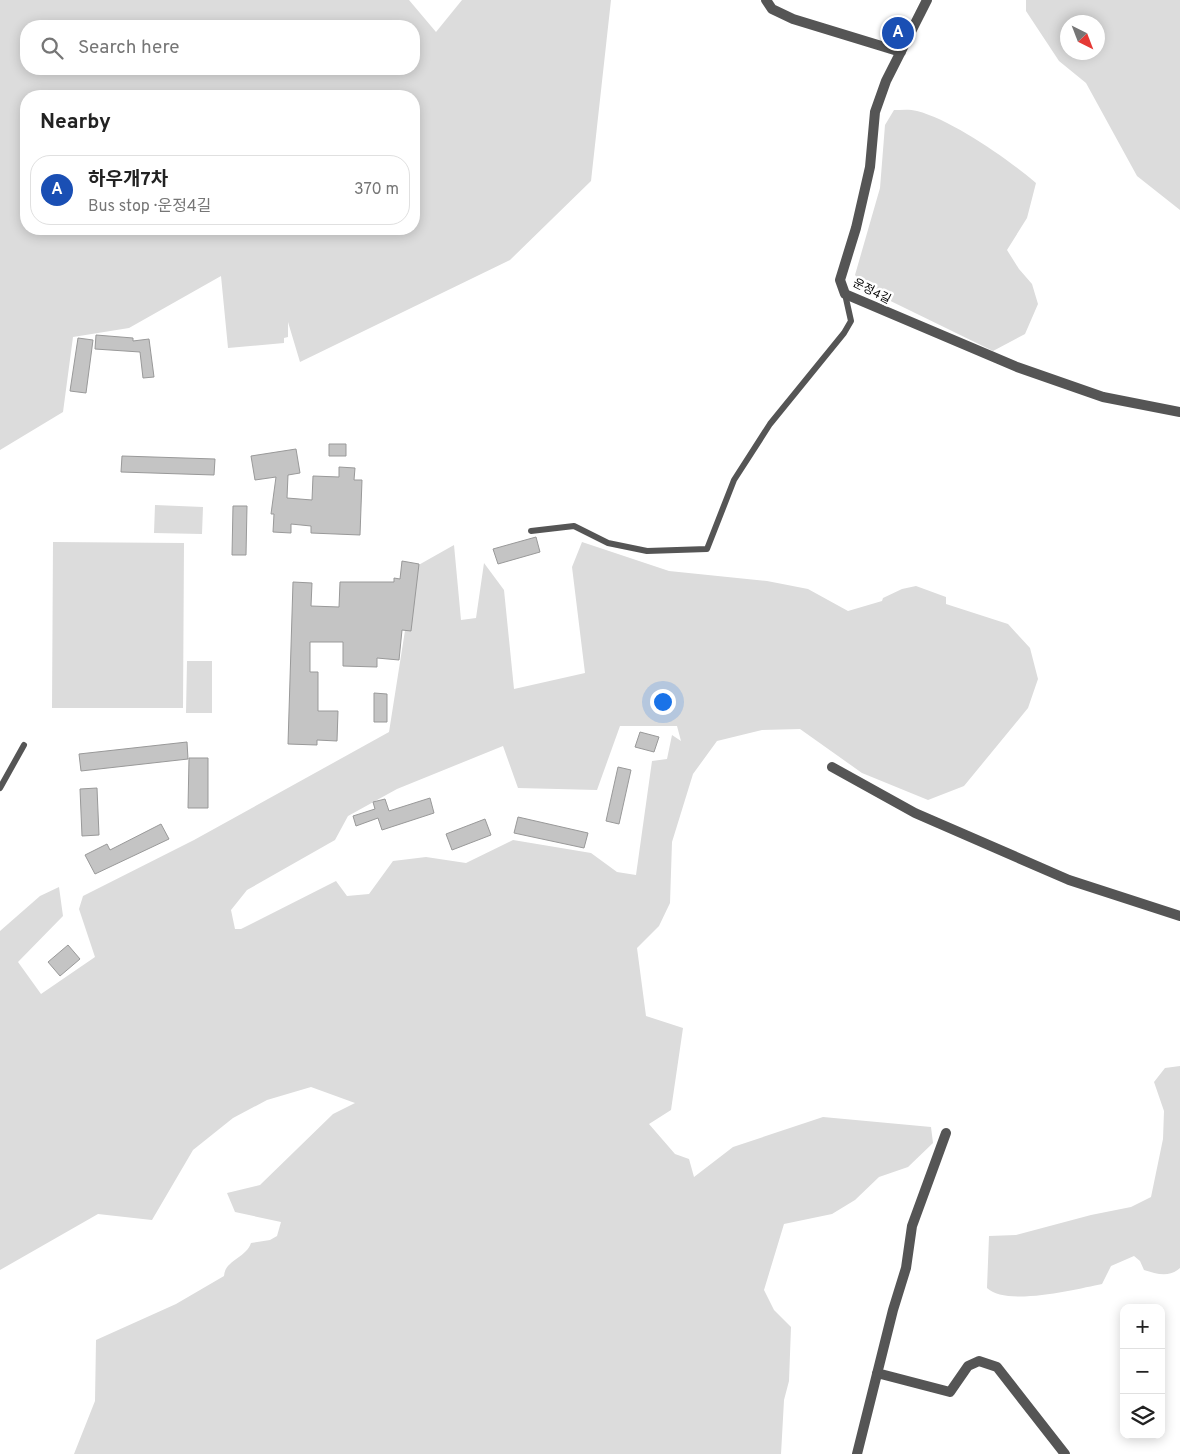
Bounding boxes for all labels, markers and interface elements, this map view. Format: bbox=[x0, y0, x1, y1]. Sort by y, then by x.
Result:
pin: A bbox=[882, 14, 914, 52]
north arrow bbox=[1060, 15, 1105, 60]
search box bbox=[20, 20, 420, 75]
icon: search bbox=[38, 34, 66, 62]
text: Search here bbox=[78, 36, 180, 60]
text: Nearby bbox=[40, 109, 111, 136]
text: 하우개7차 bbox=[88, 168, 168, 192]
text: A bbox=[51, 180, 63, 200]
text: 370 m bbox=[354, 180, 399, 200]
text: Bus stop · 운정4길 bbox=[88, 197, 212, 217]
street label: 운정4길 bbox=[850, 276, 893, 308]
your location bbox=[650, 689, 676, 715]
map controls bbox=[1120, 1304, 1165, 1439]
button: + bbox=[1120, 1304, 1165, 1349]
button: − bbox=[1120, 1349, 1165, 1394]
button: layers bbox=[1120, 1394, 1165, 1439]

